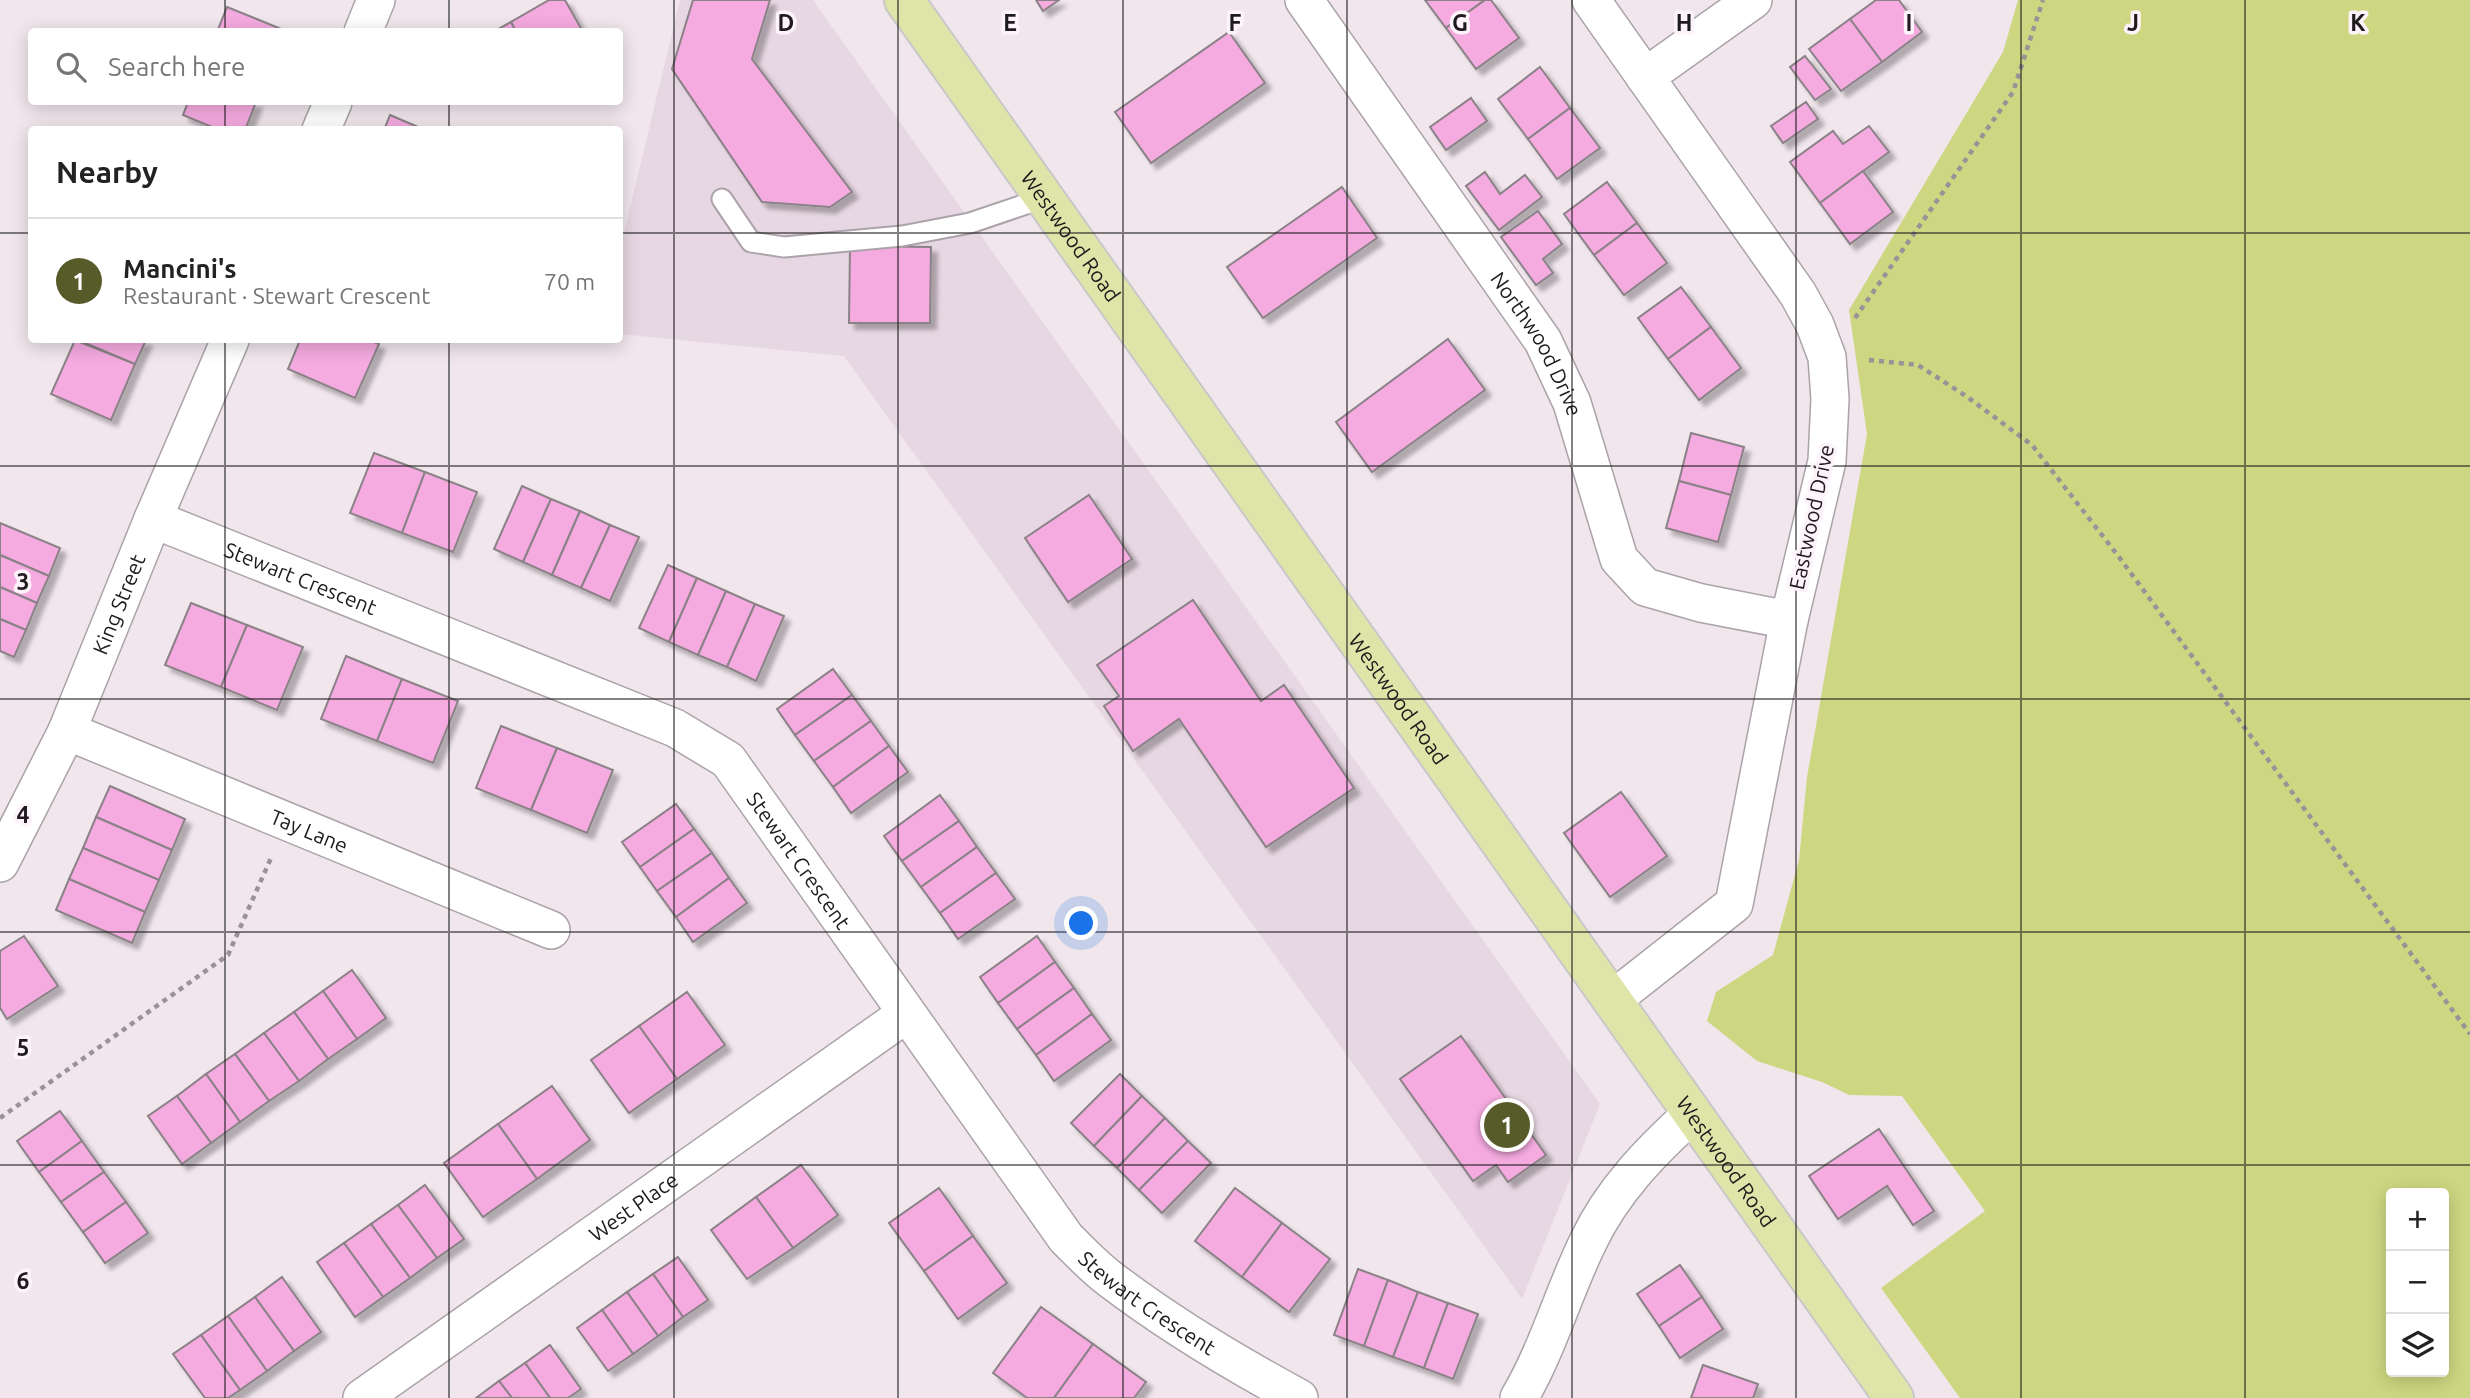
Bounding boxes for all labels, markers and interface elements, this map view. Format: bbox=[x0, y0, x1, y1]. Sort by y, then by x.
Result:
text: D bbox=[778, 10, 794, 35]
text: E bbox=[1003, 10, 1017, 35]
text: F bbox=[1229, 10, 1242, 35]
text: G bbox=[1452, 10, 1468, 35]
text: H bbox=[1676, 10, 1692, 35]
text: I bbox=[1906, 10, 1912, 35]
text: J bbox=[2127, 10, 2139, 35]
text: K bbox=[2350, 10, 2366, 35]
search box bbox=[28, 28, 623, 105]
icon: search bbox=[52, 48, 90, 86]
text: Search here bbox=[108, 52, 245, 81]
text: Nearby bbox=[56, 155, 158, 189]
street label: Westwood Road bbox=[1017, 166, 1125, 306]
text: Mancini's bbox=[123, 254, 237, 283]
street label: Northwood Drive bbox=[1486, 267, 1587, 419]
text: 1 bbox=[73, 269, 85, 294]
text: 70 m bbox=[544, 269, 595, 294]
text: Restaurant · Stewart Crescent bbox=[123, 283, 430, 308]
street label: Eastwood Drive bbox=[1784, 442, 1838, 592]
street label: Stewart Crescent bbox=[221, 537, 380, 619]
street label: King Street bbox=[87, 550, 150, 658]
text: 3 bbox=[17, 569, 29, 594]
street label: Westwood Road bbox=[1344, 629, 1453, 769]
street label: Stewart Crescent bbox=[742, 787, 855, 933]
text: 4 bbox=[17, 802, 30, 827]
street label: Tay Lane bbox=[267, 804, 352, 857]
your location bbox=[1064, 906, 1098, 940]
text: 5 bbox=[17, 1035, 29, 1060]
street label: Westwood Road bbox=[1672, 1091, 1781, 1231]
pin: 1 bbox=[1484, 1099, 1530, 1151]
street label: West Place bbox=[584, 1167, 682, 1246]
map controls bbox=[2386, 1188, 2449, 1377]
button: + bbox=[2386, 1188, 2449, 1251]
street label: Stewart Crescent bbox=[1074, 1246, 1220, 1359]
button: − bbox=[2386, 1251, 2449, 1314]
text: 6 bbox=[17, 1268, 30, 1293]
button: layers bbox=[2386, 1314, 2449, 1377]

